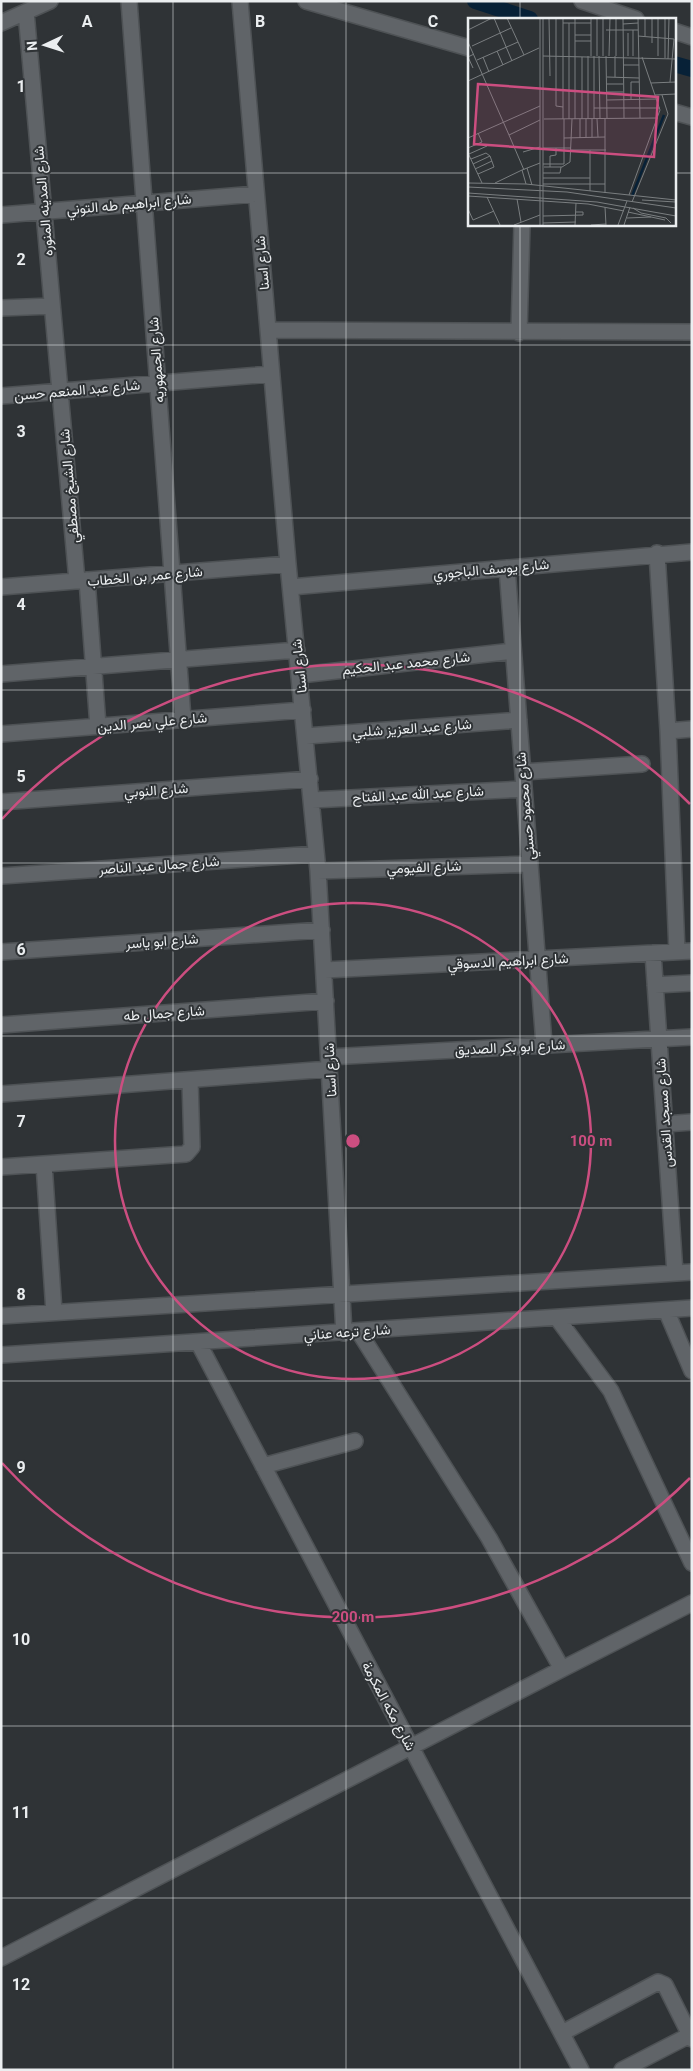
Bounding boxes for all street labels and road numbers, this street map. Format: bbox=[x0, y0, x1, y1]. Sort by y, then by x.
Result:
street label: شارع المدينه المنوره bbox=[30, 145, 59, 257]
street label: شارع ابراهيم طه التوني bbox=[66, 191, 192, 221]
street label: شارع اسنا bbox=[252, 235, 275, 291]
street label: شارع الجمهوريه bbox=[145, 316, 170, 404]
street label: شارع عبد المنعم حسن bbox=[13, 377, 141, 406]
street label: شارع الشيخ مصطفي bbox=[56, 428, 86, 544]
street label: شارع يوسف الباجوري bbox=[432, 556, 550, 586]
street label: شارع عمر بن الخطاب bbox=[87, 563, 204, 592]
street label: شارع اسنا bbox=[288, 638, 313, 694]
street label: شارع محمد عبد الحكيم bbox=[341, 648, 471, 681]
street label: شارع علي نصر الدين bbox=[96, 709, 208, 739]
street label: شارع عبد العزيز شلبي bbox=[352, 716, 473, 744]
street label: شارع محمود حسني bbox=[512, 751, 542, 861]
street label: شارع النوبي bbox=[123, 780, 189, 804]
street label: شارع عبد الله عبد الفتاح bbox=[352, 783, 484, 808]
street label: شارع جمال عبد الناصر bbox=[97, 853, 220, 880]
street label: شارع الفيومي bbox=[386, 858, 462, 880]
street label: شارع ابو ياسر bbox=[124, 930, 199, 955]
street label: شارع ابراهيم الدسوقي bbox=[447, 950, 569, 976]
street label: شارع جمال طه bbox=[123, 1002, 205, 1027]
street label: شارع ابو بكر الصديق bbox=[454, 1036, 566, 1061]
street label: شارع اسنا bbox=[321, 1042, 342, 1098]
street label: شارع مسجد القدس bbox=[652, 1058, 679, 1168]
street label: شارع ترعه عناني bbox=[303, 1321, 391, 1347]
street label: شارع مكه المكرمة bbox=[356, 1659, 419, 1755]

